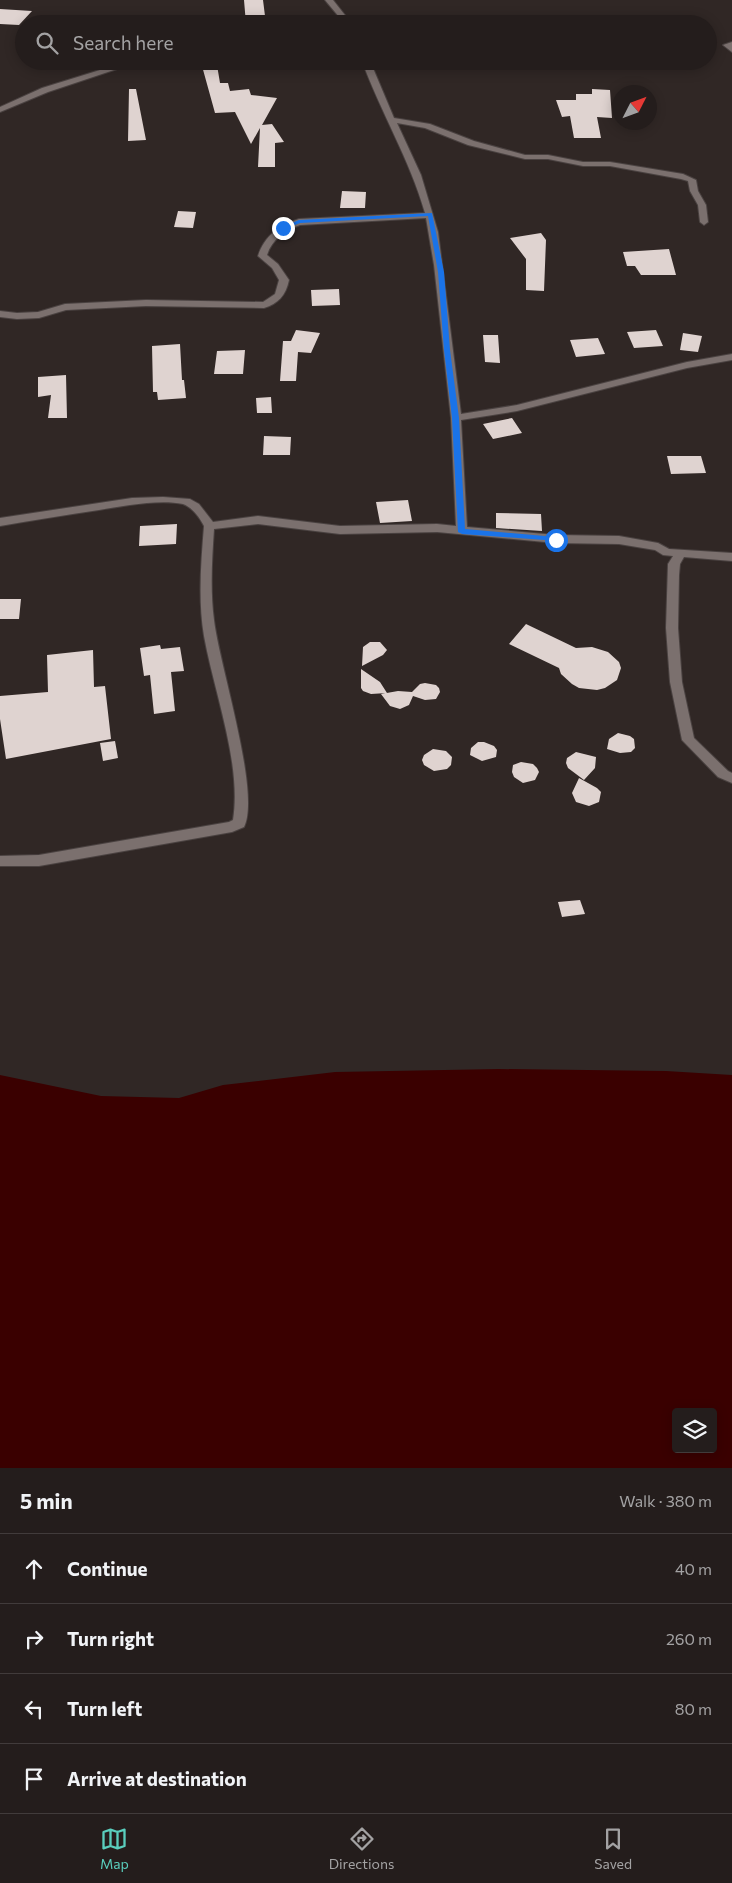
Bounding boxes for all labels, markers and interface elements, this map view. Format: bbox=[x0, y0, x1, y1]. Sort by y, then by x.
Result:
search box bbox=[15, 15, 717, 70]
icon: search bbox=[33, 29, 61, 57]
text: Search here bbox=[73, 31, 173, 54]
north arrow bbox=[612, 85, 657, 130]
route end bbox=[272, 217, 295, 240]
route start bbox=[545, 529, 568, 552]
map controls bbox=[672, 1408, 717, 1453]
button: layers bbox=[672, 1408, 717, 1453]
text: 5 min bbox=[20, 1488, 73, 1513]
text: Walk · 380 m bbox=[619, 1491, 712, 1510]
icon: ahead bbox=[20, 1555, 48, 1583]
text: Continue bbox=[67, 1557, 147, 1580]
text: 40 m bbox=[675, 1559, 712, 1578]
icon: right bbox=[20, 1625, 48, 1653]
text: Turn right bbox=[67, 1627, 154, 1650]
text: 260 m bbox=[666, 1629, 712, 1648]
icon: left bbox=[20, 1695, 48, 1723]
text: Turn left bbox=[67, 1697, 142, 1720]
text: 80 m bbox=[675, 1699, 712, 1718]
icon: arrive bbox=[20, 1765, 48, 1793]
text: Arrive at destination bbox=[67, 1767, 247, 1790]
tab: Map bbox=[100, 1825, 129, 1872]
tab: Directions bbox=[329, 1825, 394, 1872]
tab: Saved bbox=[594, 1825, 632, 1872]

